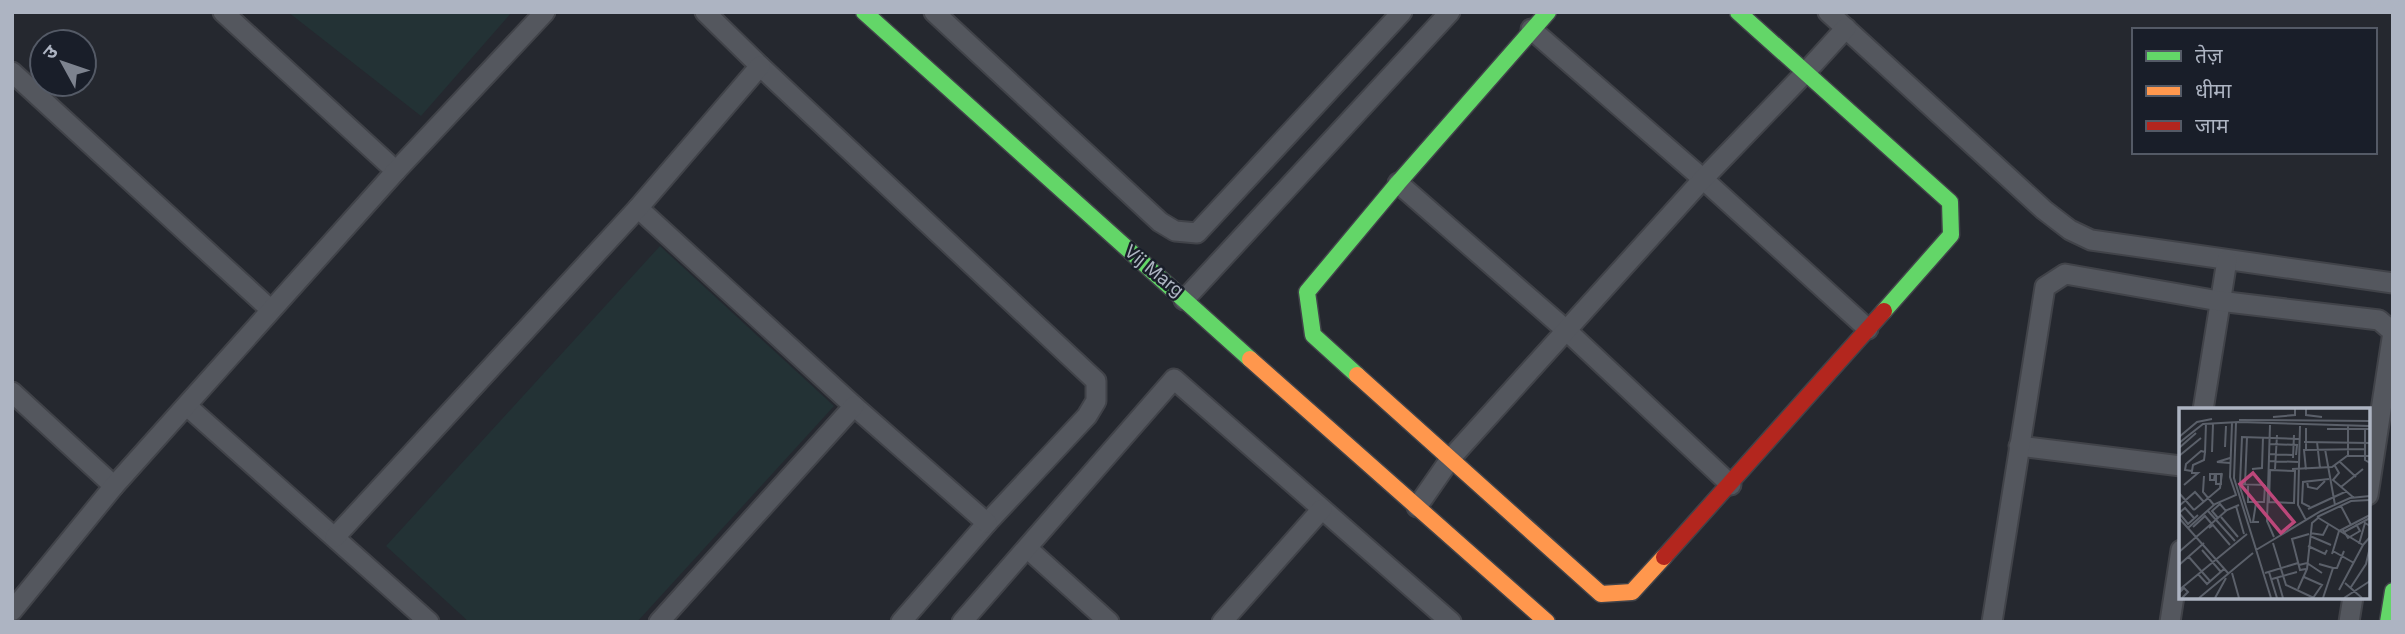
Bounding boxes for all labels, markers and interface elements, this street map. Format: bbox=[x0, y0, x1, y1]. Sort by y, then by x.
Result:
north arrow bbox=[28, 28, 98, 98]
legend bbox=[2132, 28, 2377, 154]
text: उ bbox=[38, 40, 63, 64]
text: तेज़ bbox=[2195, 43, 2223, 68]
text: धीमा bbox=[2195, 78, 2232, 103]
text: जाम bbox=[2195, 113, 2229, 138]
street label: Vij Marg bbox=[1120, 240, 1188, 301]
inset map bbox=[2179, 408, 2370, 599]

